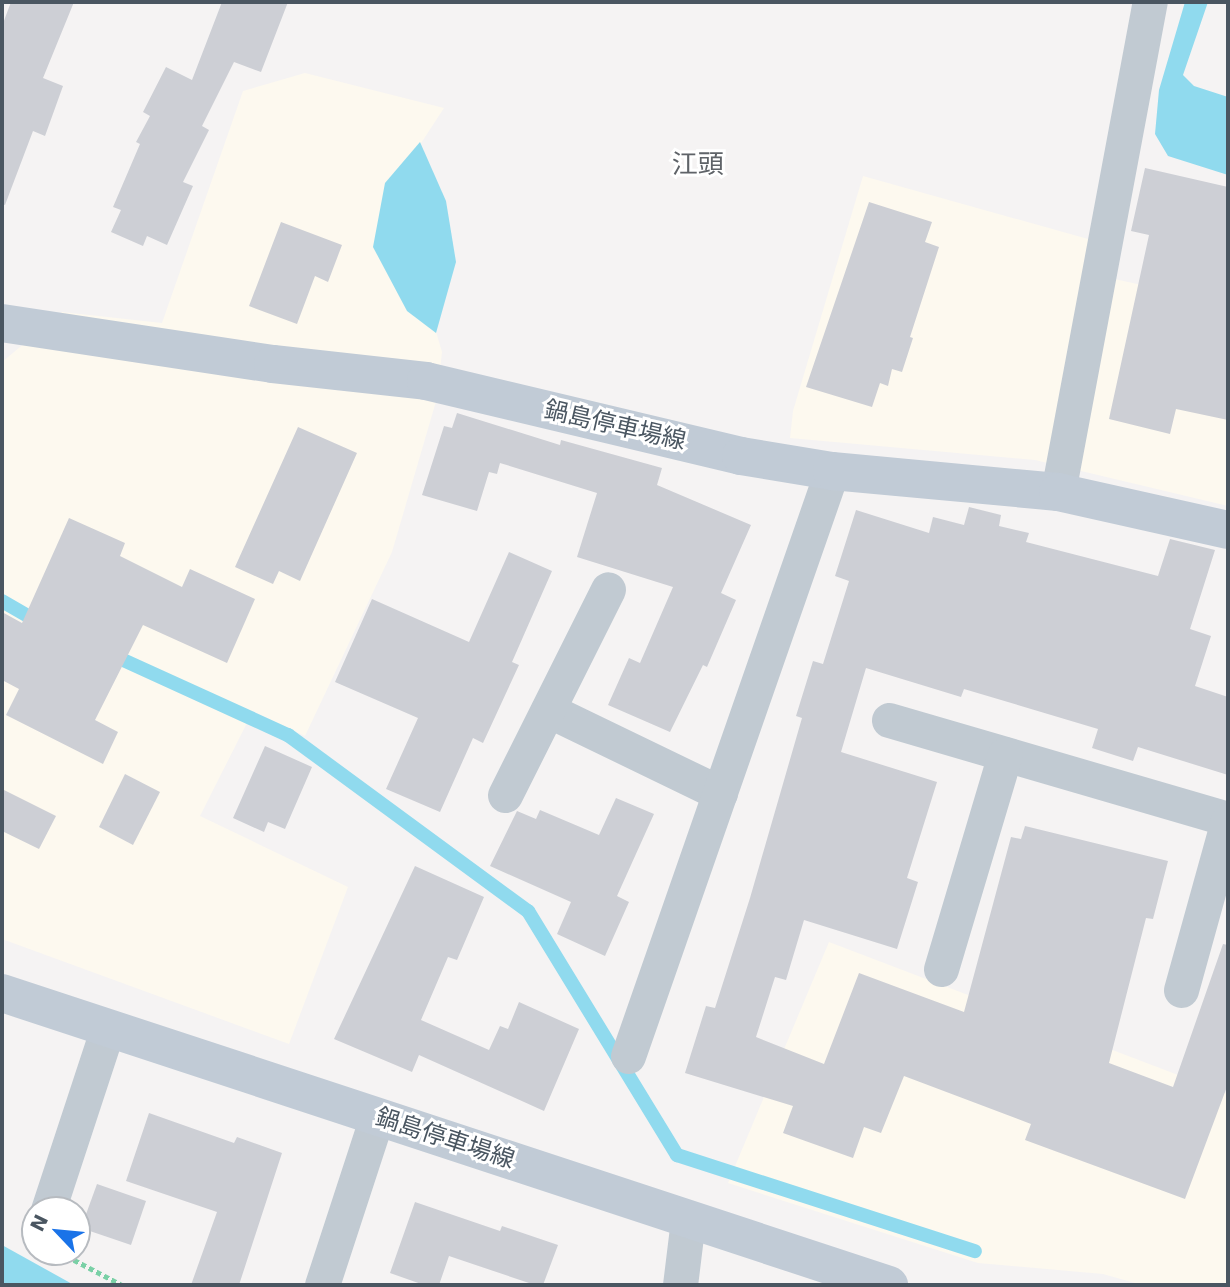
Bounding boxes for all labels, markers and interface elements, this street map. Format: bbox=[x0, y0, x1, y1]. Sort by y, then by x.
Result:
district label: 江頭 bbox=[672, 149, 724, 181]
street label: 鍋島停車場線 bbox=[542, 396, 688, 456]
street label: 鍋島停車場線 bbox=[372, 1103, 518, 1175]
north arrow bbox=[21, 1196, 91, 1266]
text: N bbox=[26, 1211, 52, 1235]

